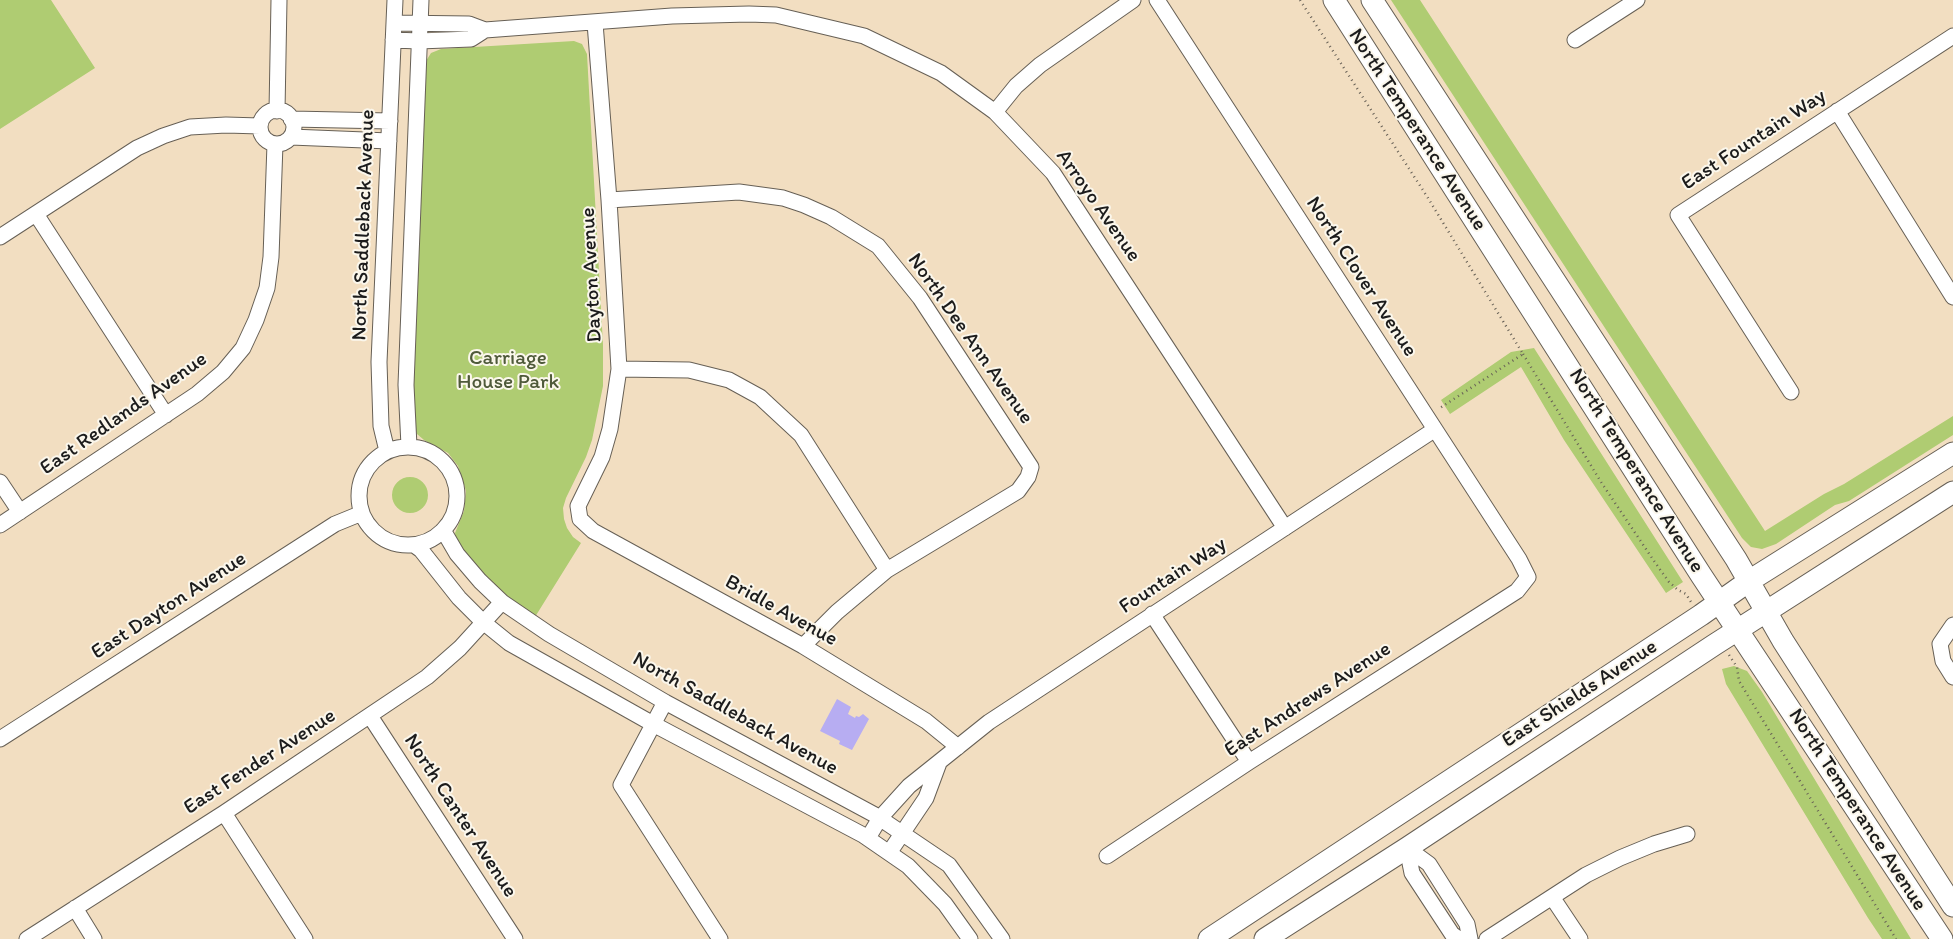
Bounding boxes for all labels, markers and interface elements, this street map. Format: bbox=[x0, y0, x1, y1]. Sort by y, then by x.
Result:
street label: North Temperance Avenue bbox=[1342, 24, 1492, 236]
street label: East Fountain Way bbox=[1677, 84, 1831, 196]
street label: North Saddleback Avenue bbox=[347, 109, 381, 341]
street label: Arroyo Avenue bbox=[1050, 145, 1146, 267]
street label: North Clover Avenue bbox=[1300, 192, 1422, 362]
street label: Dayton Avenue bbox=[576, 207, 608, 343]
street label: North Dee Ann Avenue bbox=[902, 249, 1038, 429]
park label: Carriage House Park bbox=[457, 346, 559, 396]
street label: East Redlands Avenue bbox=[36, 347, 212, 481]
street label: North Temperance Avenue bbox=[1563, 364, 1709, 578]
street label: Fountain Way bbox=[1115, 532, 1231, 620]
street label: East Dayton Avenue bbox=[87, 546, 251, 666]
street label: Bridle Avenue bbox=[720, 570, 842, 652]
street label: East Shields Avenue bbox=[1498, 634, 1662, 754]
street label: East Andrews Avenue bbox=[1220, 637, 1396, 763]
street label: North Saddleback Avenue bbox=[628, 647, 842, 781]
street label: East Fender Avenue bbox=[179, 703, 341, 821]
street label: North Temperance Avenue bbox=[1782, 704, 1932, 916]
street label: North Canter Avenue bbox=[398, 730, 522, 902]

